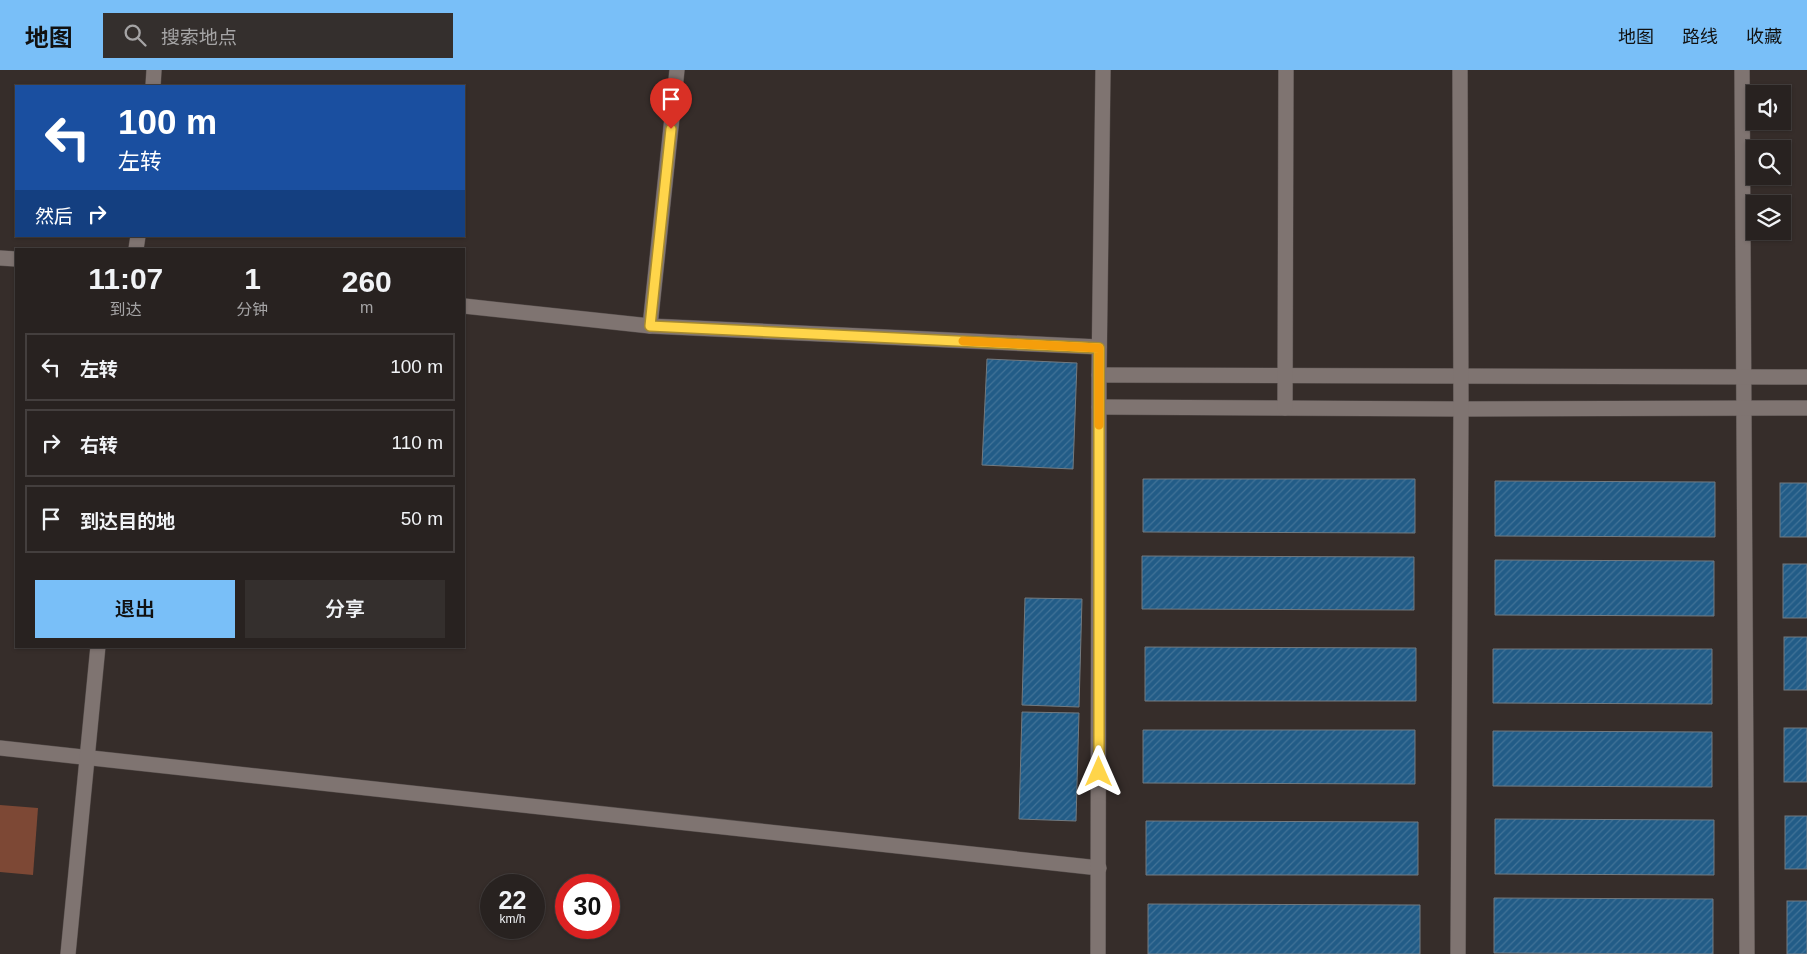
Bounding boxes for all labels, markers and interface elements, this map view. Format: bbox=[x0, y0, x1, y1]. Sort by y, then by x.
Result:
search box bbox=[103, 13, 453, 58]
icon: search bbox=[121, 21, 149, 49]
text: 地图 bbox=[25, 24, 73, 51]
text: 搜索地点 bbox=[161, 27, 237, 48]
text: 地图 bbox=[1618, 27, 1654, 47]
text: 路线 bbox=[1682, 27, 1718, 47]
text: 收藏 bbox=[1746, 27, 1782, 47]
pin bbox=[650, 78, 692, 129]
icon: arrive bbox=[657, 85, 685, 113]
map controls bbox=[1746, 85, 1791, 240]
button: sound bbox=[1746, 85, 1791, 130]
text: 100 m bbox=[118, 102, 217, 141]
icon: left bbox=[35, 105, 100, 170]
button: search bbox=[1746, 140, 1791, 185]
text: 左转 bbox=[118, 149, 162, 174]
button: layers bbox=[1746, 195, 1791, 240]
icon: right bbox=[83, 200, 111, 228]
text: 然后 bbox=[35, 206, 73, 227]
text: 11:07 bbox=[88, 262, 163, 295]
text: 1 bbox=[244, 262, 261, 295]
text: 260 bbox=[342, 265, 392, 298]
text: m bbox=[360, 299, 373, 316]
text: 到达 bbox=[110, 301, 142, 318]
text: 分钟 bbox=[236, 301, 269, 318]
icon: left bbox=[37, 353, 65, 381]
text: 100 m bbox=[390, 356, 443, 377]
text: 左转 bbox=[80, 359, 118, 380]
icon: right bbox=[37, 429, 65, 457]
text: 110 m bbox=[392, 432, 443, 453]
text: 右转 bbox=[80, 435, 118, 456]
icon: arrive bbox=[37, 505, 65, 533]
text: 50 m bbox=[401, 508, 443, 529]
text: 到达目的地 bbox=[80, 511, 175, 532]
button: 退出 bbox=[35, 580, 235, 638]
button: 分享 bbox=[245, 580, 445, 638]
position arrow bbox=[1072, 745, 1124, 797]
speed limit sign: 30 bbox=[555, 874, 620, 939]
text: 22 bbox=[499, 886, 526, 914]
text: km/h bbox=[499, 912, 526, 926]

